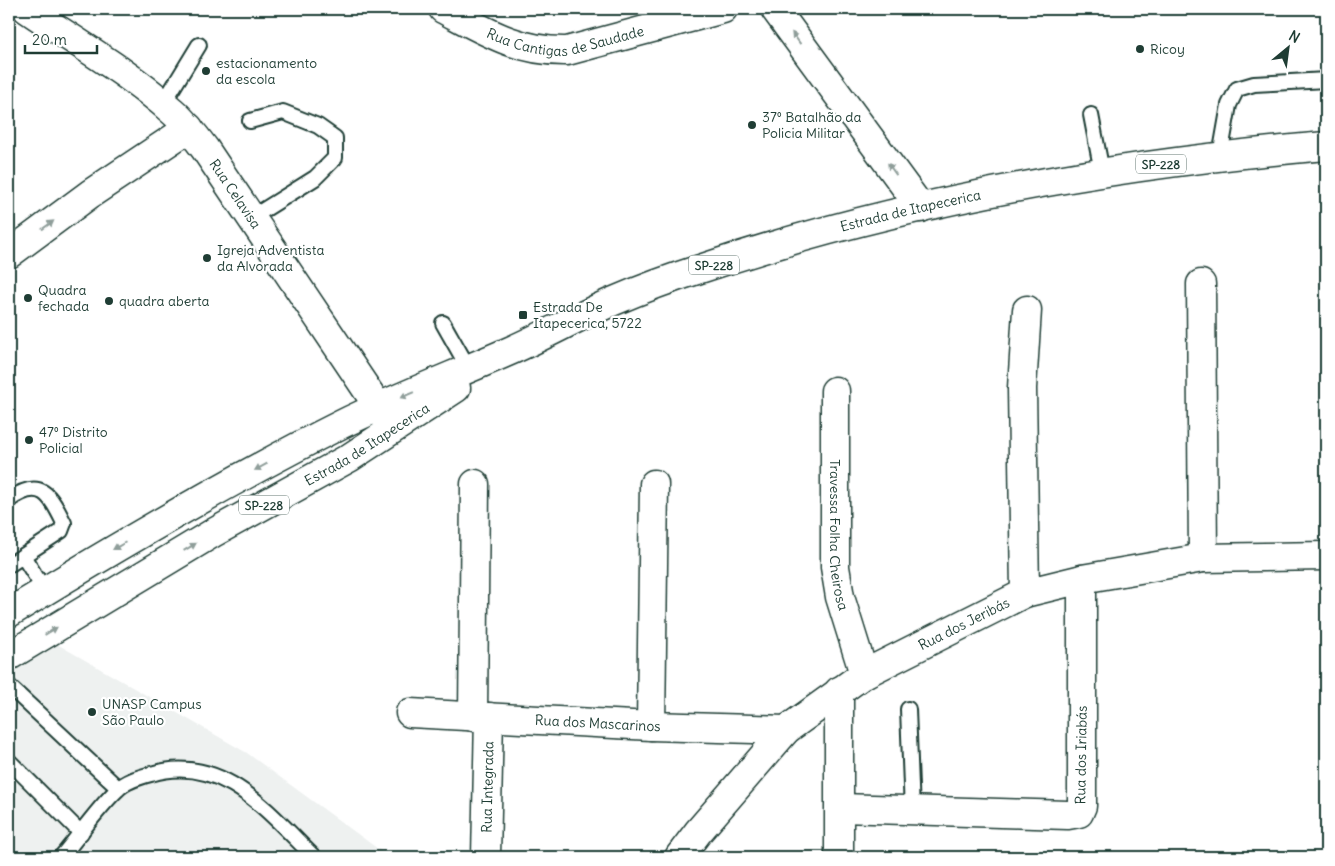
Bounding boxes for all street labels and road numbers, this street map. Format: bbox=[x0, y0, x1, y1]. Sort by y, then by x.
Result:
street label: Rua Cantigas de Saudade bbox=[486, 21, 648, 37]
road number: SP-228 bbox=[1136, 154, 1186, 173]
street label: Rua Celavisa bbox=[205, 156, 265, 232]
street label: Estrada de Itapecerica bbox=[838, 186, 982, 236]
road number: SP-228 bbox=[689, 256, 739, 274]
street label: Estrada de Itapecerica bbox=[301, 399, 433, 490]
street label: Travessa Folha Cheirosa bbox=[826, 459, 853, 613]
road number: SP-228 bbox=[239, 496, 289, 514]
street label: Rua dos Jeribás bbox=[915, 593, 1013, 654]
street label: Rua dos Iriabás bbox=[1071, 705, 1091, 805]
street label: Rua dos Mascarinos bbox=[534, 711, 661, 735]
street label: Rua Integrada bbox=[478, 741, 497, 833]

